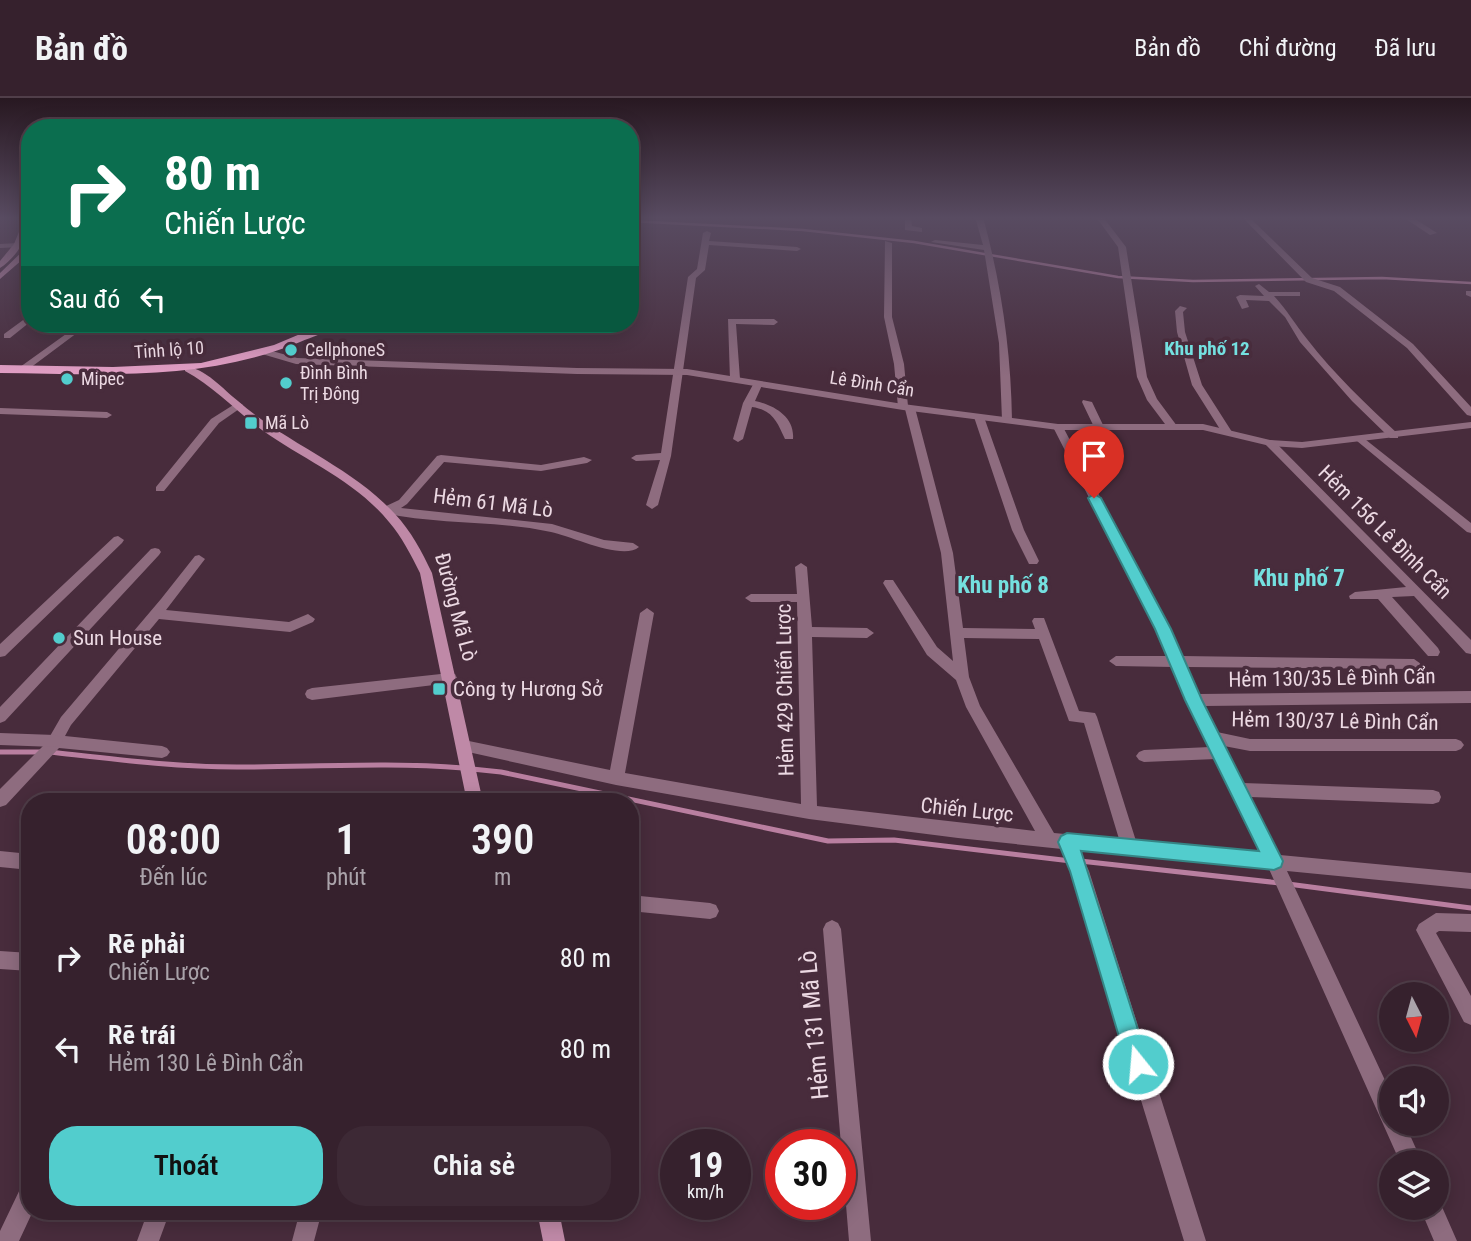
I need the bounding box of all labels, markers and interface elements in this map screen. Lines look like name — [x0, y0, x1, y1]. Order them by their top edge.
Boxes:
text: Bản đồ — [35, 29, 128, 68]
text: Bản đồ — [1134, 34, 1201, 62]
text: Chỉ đường — [1239, 34, 1337, 62]
text: Đã lưu — [1375, 34, 1436, 62]
text: 80 m — [164, 145, 261, 202]
icon: right — [49, 147, 140, 238]
text: Chiến Lược — [164, 204, 306, 242]
icon: left — [134, 280, 172, 318]
text: Sau đó — [49, 284, 120, 314]
street label: Tỉnh lộ 10 — [133, 337, 205, 362]
district label: Khu phố 12 — [1164, 337, 1250, 360]
place label: CellphoneS — [305, 339, 385, 360]
marker: CellphoneS — [283, 342, 299, 358]
place label: Đình Bình Trị Đông — [300, 362, 368, 404]
street label: Lê Đình Cẩn — [828, 366, 916, 401]
place label: Mipec — [81, 368, 124, 389]
marker: Mipec — [59, 371, 75, 387]
marker: Đình Bình Trị Đông — [278, 375, 294, 391]
place label: Mã Lò — [265, 412, 309, 433]
marker: Mã Lò — [243, 415, 259, 431]
pin — [1064, 426, 1124, 498]
icon: arrive — [1075, 437, 1113, 475]
street label: Hẻm 156 Lê Đình Cẩn — [1313, 460, 1457, 604]
street label: Hẻm 61 Mã Lò — [432, 484, 554, 522]
street label: Đường Mã Lò — [430, 550, 482, 664]
district label: Khu phố 7 — [1253, 565, 1345, 592]
district label: Khu phố 8 — [957, 572, 1049, 599]
street label: Hẻm 429 Chiến Lược — [771, 604, 799, 776]
place label: Sun House — [73, 626, 162, 650]
marker: Sun House — [51, 630, 67, 646]
street label: Hẻm 130/35 Lê Đình Cẩn — [1228, 664, 1436, 692]
place label: Công ty Hương Sở — [453, 677, 603, 701]
marker: Công ty Hương Sở — [431, 681, 447, 697]
street label: Hẻm 130/37 Lê Đình Cẩn — [1231, 707, 1439, 735]
street label: Chiến Lược — [919, 793, 1015, 827]
text: 08:00 — [126, 815, 221, 864]
text: 1 — [336, 815, 357, 864]
text: 390 — [471, 815, 534, 864]
text: Đến lúc — [140, 864, 207, 891]
text: phút — [326, 864, 366, 891]
text: m — [494, 864, 511, 891]
text: Rẽ phải — [108, 929, 185, 959]
icon: right — [49, 939, 87, 977]
text: 80 m — [560, 943, 611, 973]
street label: Hẻm 131 Mã Lò — [794, 949, 834, 1101]
text: Chiến Lược — [108, 959, 210, 986]
north arrow — [1379, 982, 1449, 1052]
map controls — [1379, 982, 1449, 1220]
text: Rẽ trái — [108, 1020, 176, 1050]
position arrow — [1101, 1027, 1175, 1101]
icon: left — [49, 1030, 87, 1068]
text: 80 m — [560, 1034, 611, 1064]
text: Hẻm 130 Lê Đình Cẩn — [108, 1050, 304, 1077]
button: sound — [1379, 1066, 1449, 1136]
button: Thoát — [49, 1126, 323, 1206]
button: Chia sẻ — [337, 1126, 611, 1206]
speed limit sign: 30 — [765, 1129, 856, 1220]
text: 19 — [688, 1145, 723, 1186]
button: layers — [1379, 1150, 1449, 1220]
text: km/h — [687, 1181, 724, 1202]

